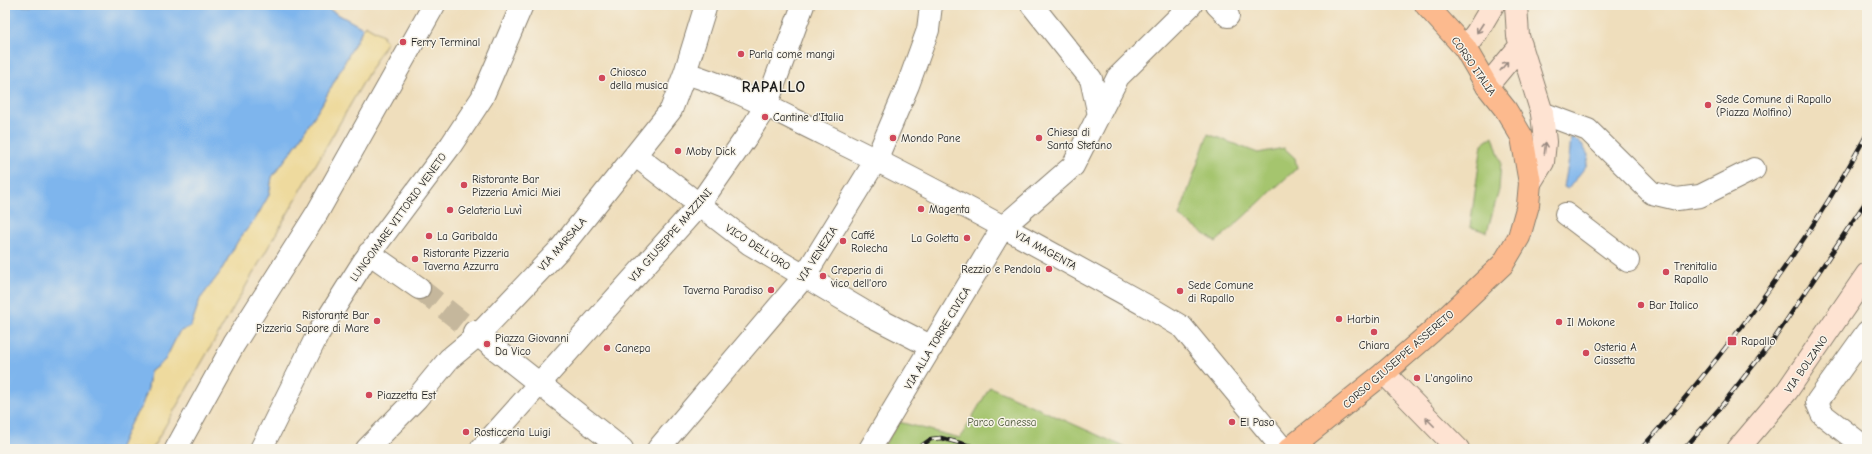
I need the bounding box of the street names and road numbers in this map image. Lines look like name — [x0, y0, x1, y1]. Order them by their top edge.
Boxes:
street label: CORSO ITALIA — [1449, 34, 1499, 99]
street label: LUNGOMARE VITTORIO VENETO — [347, 151, 449, 284]
street label: VIA GIUSEPPE MAZZINI — [626, 186, 715, 285]
street label: VIA MARSALA — [536, 214, 590, 274]
street label: VICO DELL'ORO — [723, 222, 793, 273]
street label: VIA VENEZIA — [795, 223, 841, 285]
street label: VIA MAGENTA — [1013, 228, 1080, 273]
street label: VIA ALLA TORRE CIVICA — [902, 284, 974, 392]
street label: CORSO GIUSEPPE ASSERETO — [1340, 308, 1457, 411]
street label: VIA BOLZANO — [1782, 333, 1831, 395]

